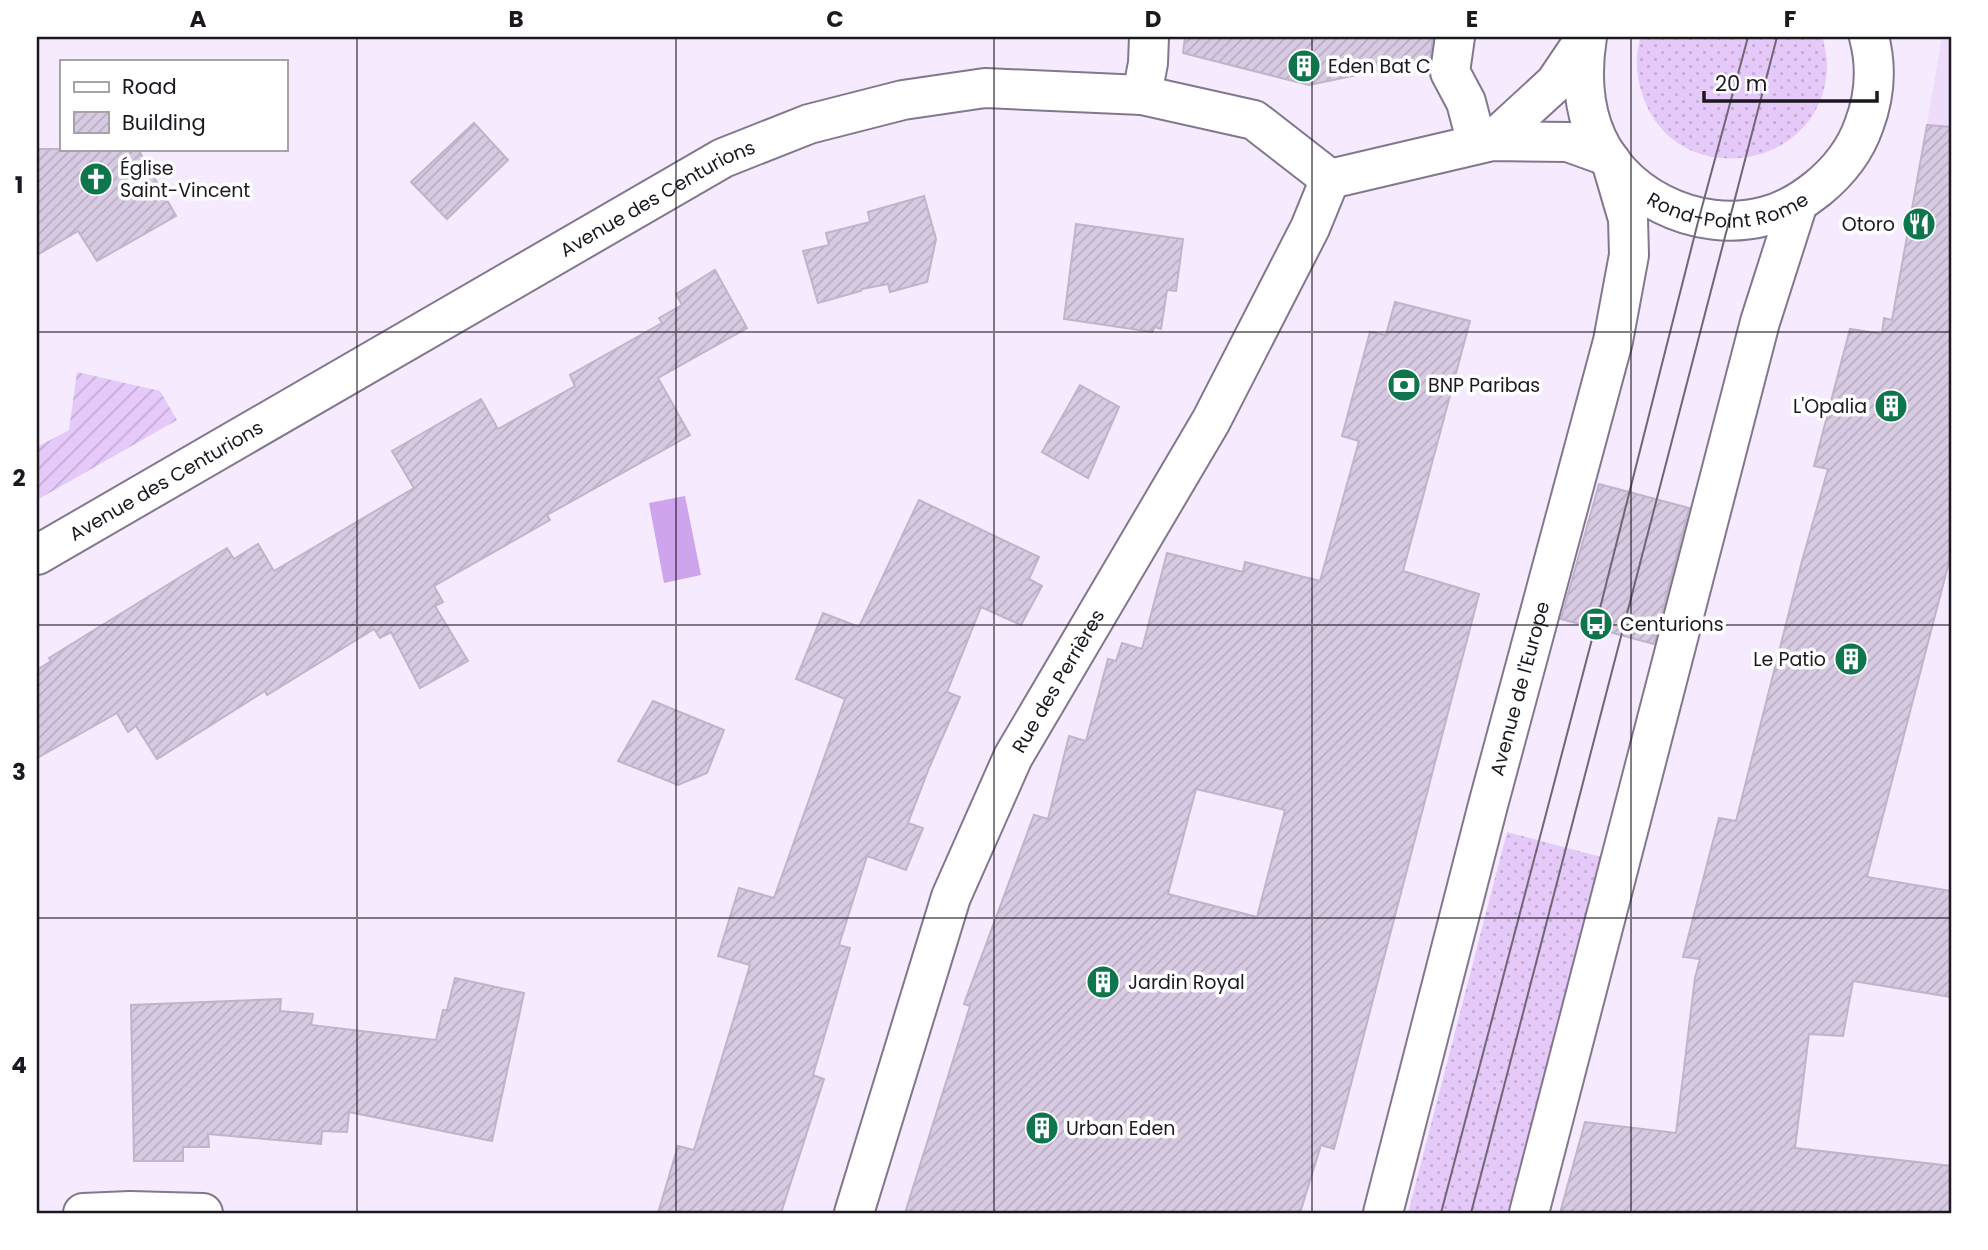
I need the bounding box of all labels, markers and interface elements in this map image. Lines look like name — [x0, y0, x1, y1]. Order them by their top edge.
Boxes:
text: A — [190, 3, 207, 35]
text: B — [508, 3, 524, 35]
text: C — [826, 3, 844, 35]
text: D — [1145, 3, 1161, 35]
text: E — [1466, 3, 1478, 35]
text: F — [1784, 3, 1796, 35]
building icon: Eden Bat C — [1285, 47, 1323, 85]
place label: Eden Bat C — [1328, 53, 1431, 80]
legend — [60, 60, 287, 150]
scale bar — [1704, 60, 1878, 104]
text: 20 m — [1715, 69, 1768, 98]
text: Road — [122, 72, 177, 101]
text: Building — [122, 108, 206, 137]
street label: Avenue des Centurions — [555, 134, 759, 264]
place label: Église Saint-Vincent — [120, 155, 250, 204]
church icon: Église Saint-Vincent — [77, 160, 115, 198]
text: 1 — [15, 169, 23, 201]
street label: Rond-Point Rome — [1645, 180, 1811, 202]
text: Rond-Point Rome — [1642, 186, 1814, 235]
restaurant icon: Otoro — [1900, 205, 1938, 243]
place label: Otoro — [1842, 211, 1895, 238]
bank icon: BNP Paribas — [1385, 366, 1423, 404]
place label: BNP Paribas — [1428, 372, 1540, 399]
building icon: L'Opalia — [1872, 387, 1910, 425]
place label: L'Opalia — [1793, 393, 1867, 420]
street label: Avenue des Centurions — [64, 414, 268, 548]
text: 2 — [12, 462, 26, 494]
street label: Avenue de l'Europe — [1483, 598, 1556, 779]
street label: Rue des Perrières — [1005, 604, 1111, 758]
bus stop icon: Centurions — [1577, 605, 1615, 643]
place label: Centurions — [1620, 611, 1724, 638]
building icon: Le Patio — [1832, 640, 1870, 678]
place label: Le Patio — [1753, 646, 1826, 673]
text: 3 — [12, 756, 26, 788]
building icon: Jardin Royal — [1084, 963, 1122, 1001]
place label: Jardin Royal — [1128, 969, 1245, 996]
text: 4 — [11, 1049, 27, 1081]
building icon: Urban Eden — [1023, 1109, 1061, 1147]
place label: Urban Eden — [1066, 1115, 1175, 1142]

